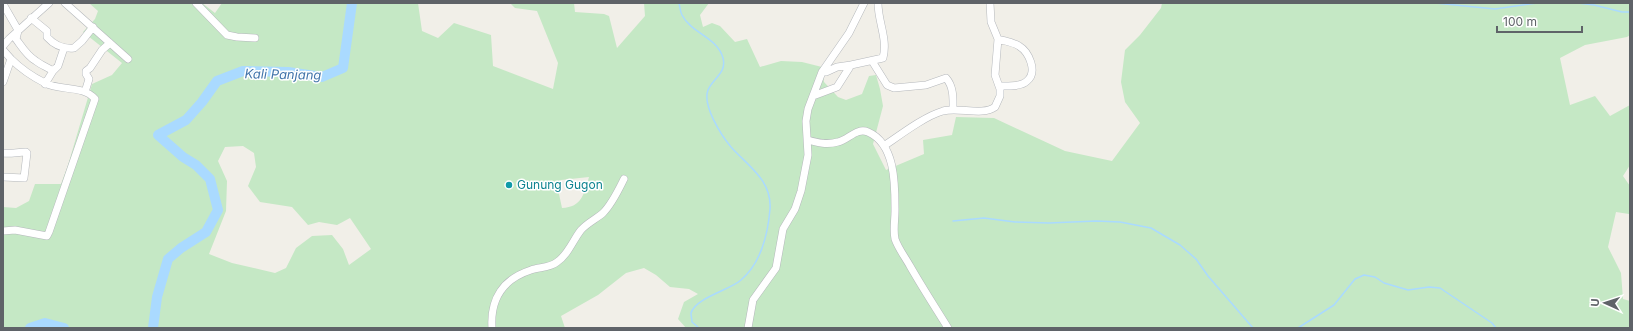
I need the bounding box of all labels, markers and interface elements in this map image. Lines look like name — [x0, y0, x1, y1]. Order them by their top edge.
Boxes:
scale bar — [1497, 8, 1582, 34]
text: 100 m — [1503, 14, 1537, 29]
water label: Kali Panjang — [244, 65, 322, 83]
place label: Gunung Gugon — [517, 177, 603, 192]
marker: Gunung Gugon — [504, 180, 514, 190]
north arrow — [1585, 283, 1625, 323]
text: U — [1588, 298, 1602, 307]

